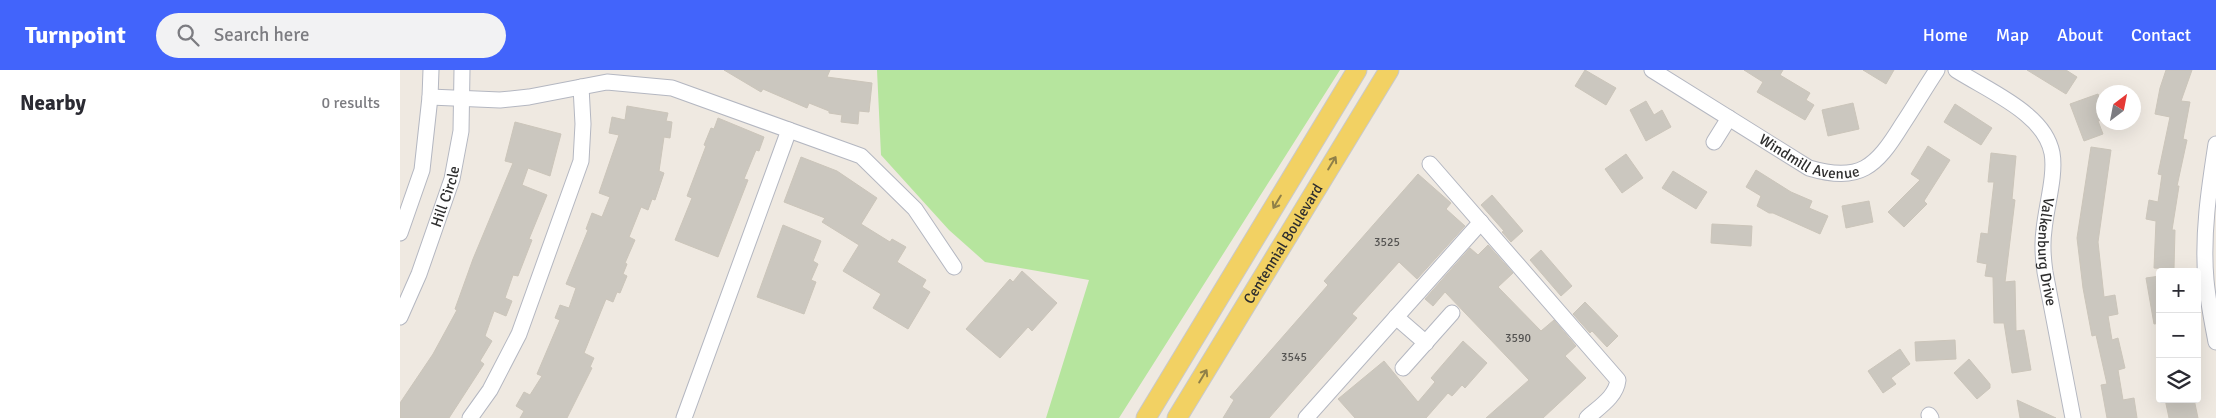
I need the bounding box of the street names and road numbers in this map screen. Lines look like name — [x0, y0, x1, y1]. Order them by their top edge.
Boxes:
street label: Windmill Avenue — [1756, 130, 1862, 183]
street label: Hill Circle — [427, 164, 463, 229]
street label: Centennial Boulevard — [1240, 180, 1327, 307]
street label: Valkenburg Drive — [2034, 196, 2060, 307]

